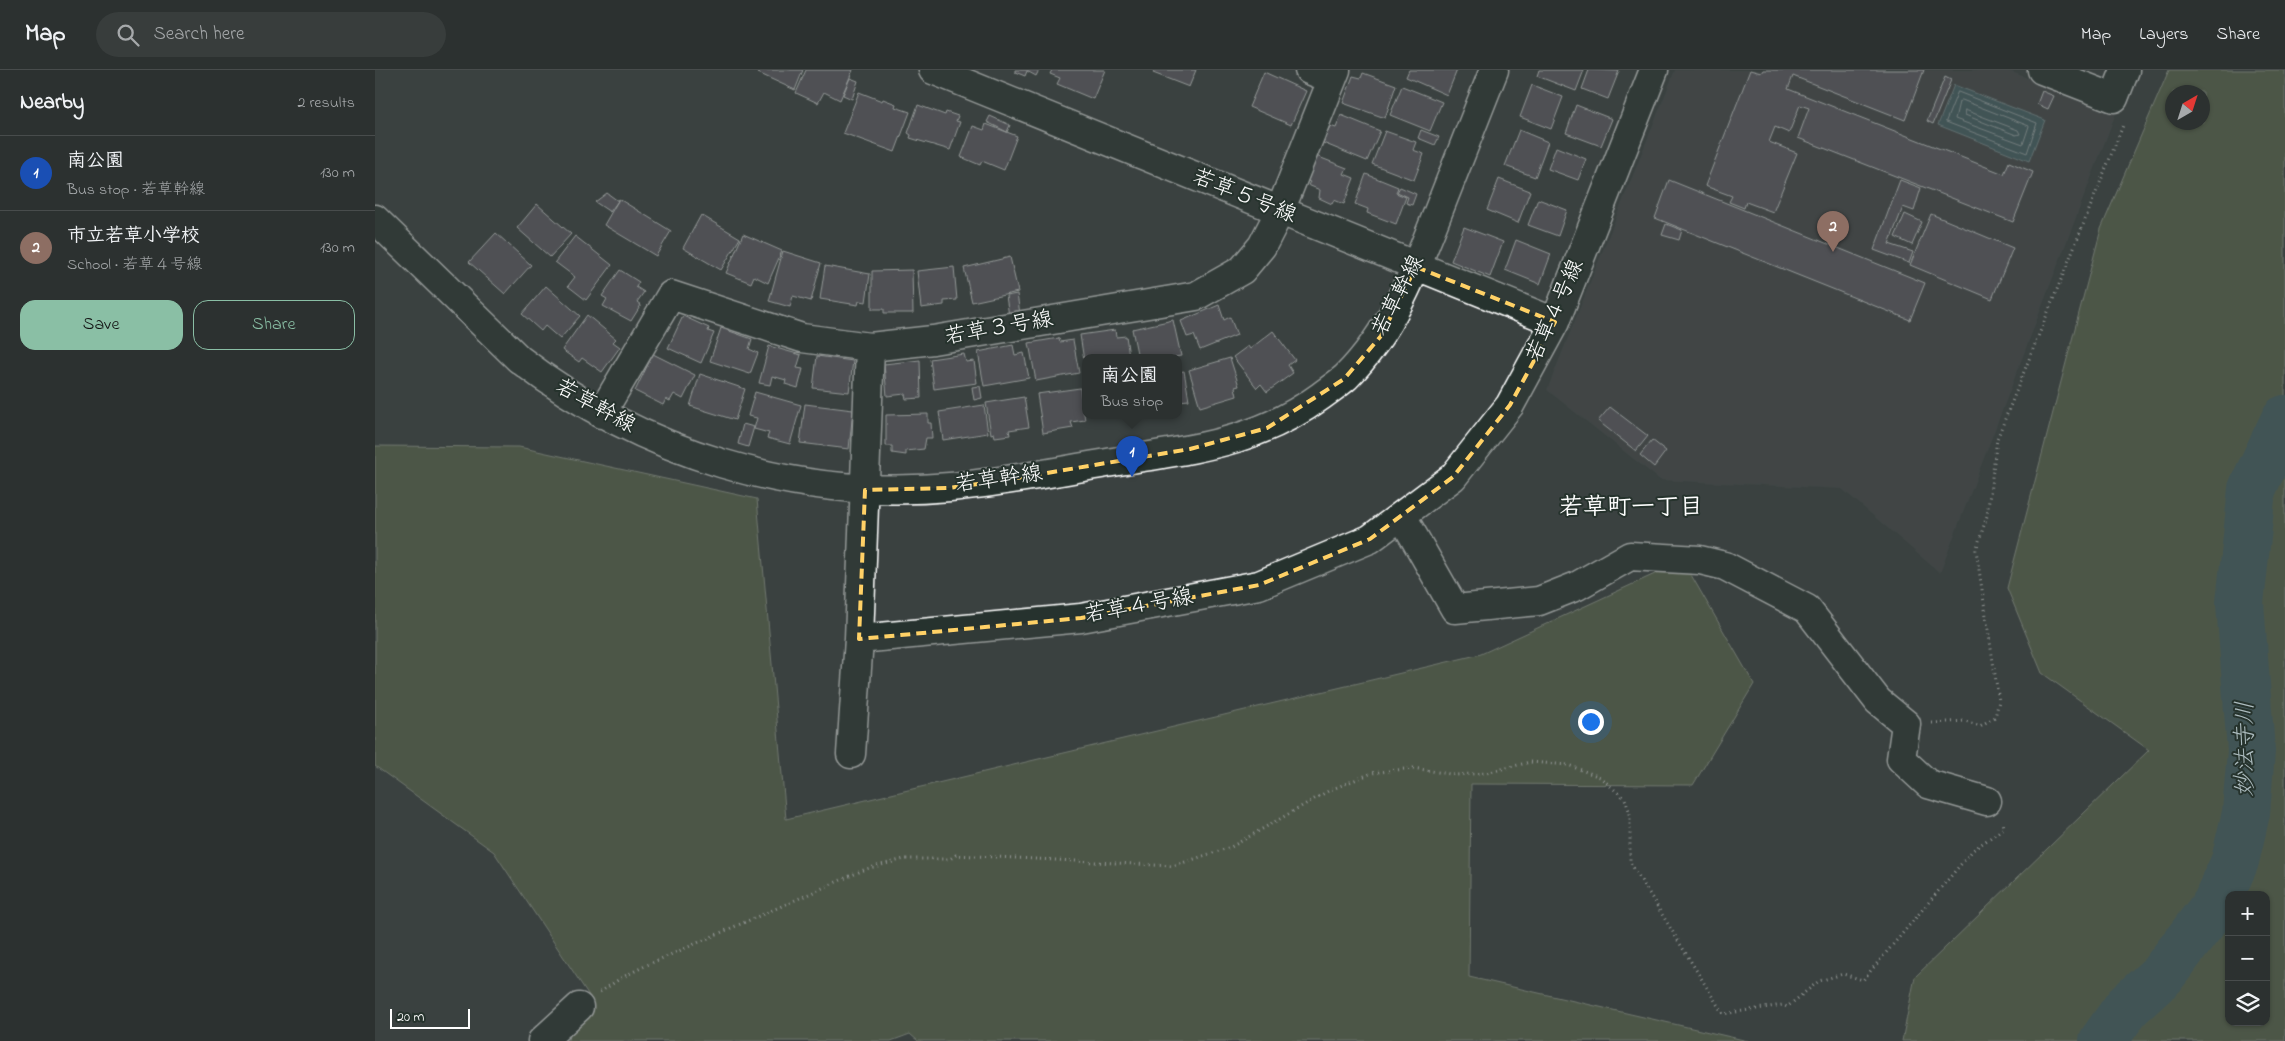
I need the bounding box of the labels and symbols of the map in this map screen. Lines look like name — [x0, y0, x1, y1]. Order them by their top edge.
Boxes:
north arrow — [2165, 85, 2210, 130]
street label: 若草５号線 — [1187, 162, 1301, 232]
pin: 2 — [1817, 211, 1849, 252]
street label: 若草幹線 — [1365, 250, 1433, 342]
street label: 若草４号線 — [1519, 254, 1593, 368]
street label: 若草３号線 — [942, 304, 1056, 354]
street label: 若草幹線 — [549, 372, 641, 442]
pin: 1 — [1116, 436, 1148, 477]
street label: 若草幹線 — [953, 458, 1045, 502]
district label: 若草町一丁目 — [1559, 491, 1703, 526]
street label: 若草４号線 — [1082, 582, 1196, 632]
water label: 妙法寺川 — [2229, 701, 2264, 797]
your location — [1578, 709, 1604, 735]
scale bar — [390, 1006, 470, 1029]

